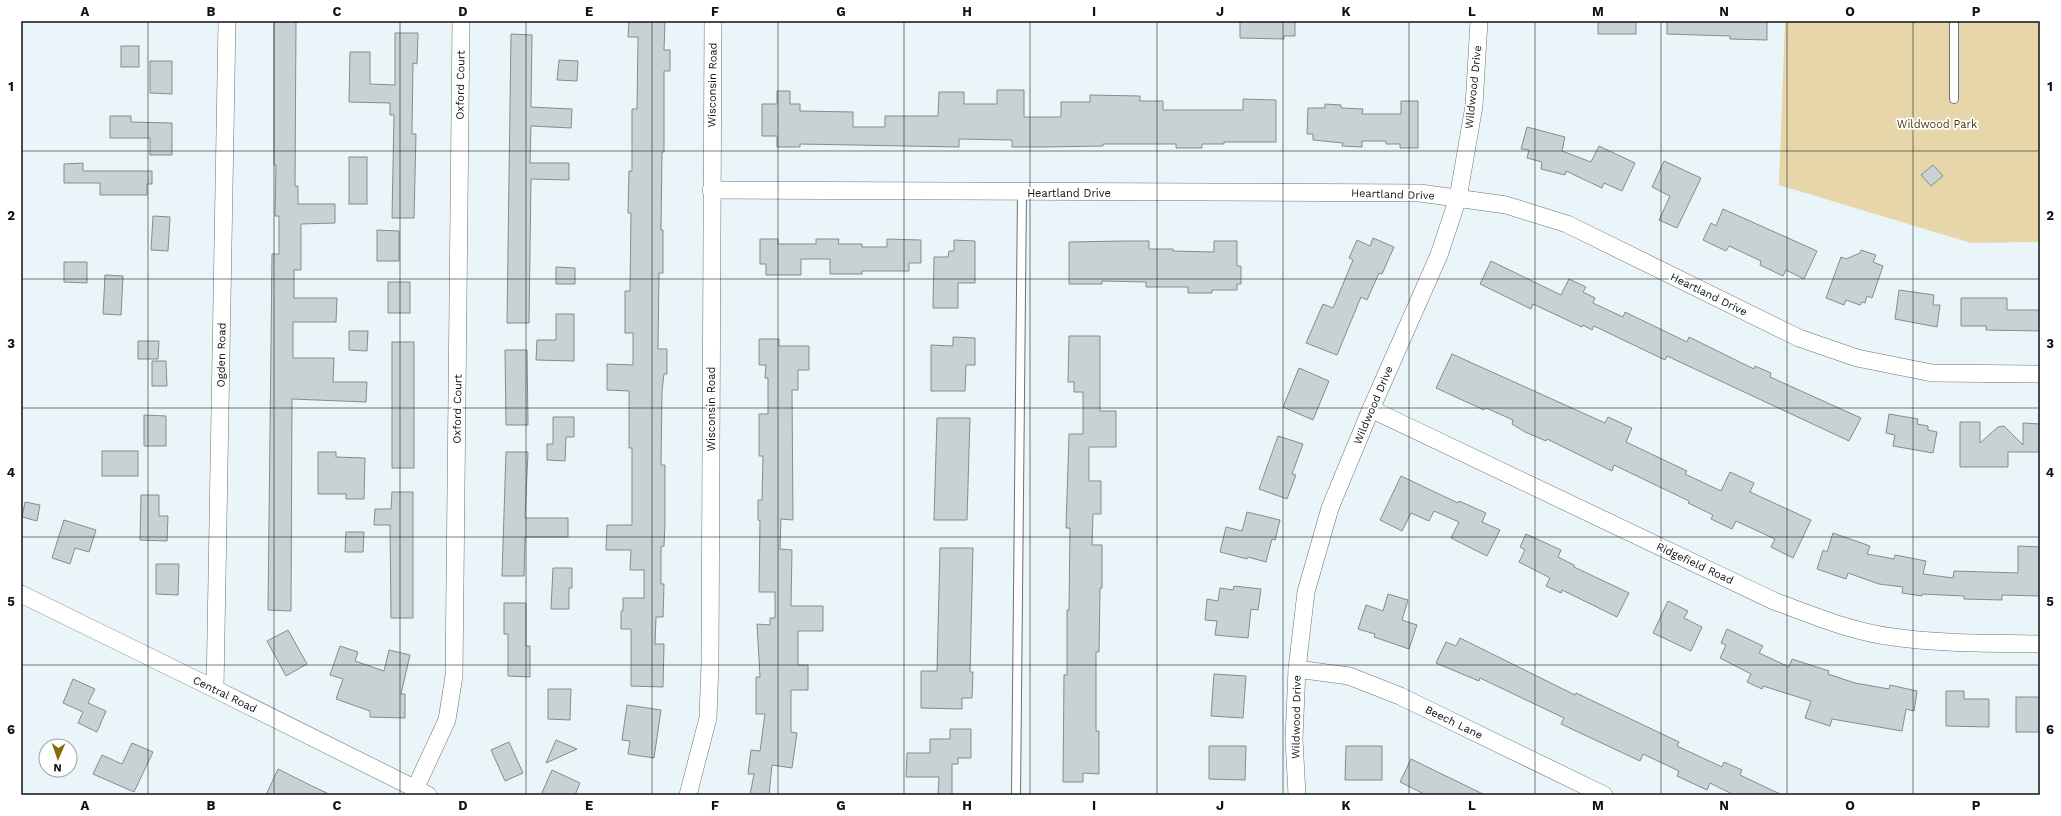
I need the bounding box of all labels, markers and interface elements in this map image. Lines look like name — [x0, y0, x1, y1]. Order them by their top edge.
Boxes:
text: A — [81, 4, 90, 19]
text: B — [207, 4, 216, 19]
text: C — [333, 4, 342, 19]
text: D — [458, 4, 468, 19]
text: E — [585, 4, 593, 19]
text: F — [711, 4, 719, 19]
text: G — [836, 4, 846, 19]
text: H — [962, 4, 972, 19]
text: I — [1092, 4, 1096, 19]
text: J — [1216, 4, 1224, 19]
text: K — [1341, 4, 1351, 19]
text: L — [1468, 4, 1476, 19]
text: M — [1592, 4, 1604, 19]
text: N — [1719, 4, 1729, 19]
text: O — [1845, 4, 1855, 19]
text: P — [1972, 4, 1981, 19]
street label: Wisconsin Road — [705, 42, 720, 128]
street label: Wildwood Drive — [1463, 45, 1484, 129]
street label: Oxford Court — [453, 50, 468, 120]
text: 1 — [8, 79, 14, 94]
text: 1 — [2047, 79, 2053, 94]
park label: Wildwood Park — [1897, 118, 1977, 131]
street label: Heartland Drive — [1027, 187, 1111, 200]
street label: Heartland Drive — [1351, 187, 1435, 202]
text: 2 — [7, 208, 15, 223]
text: 2 — [2046, 208, 2054, 223]
street label: Heartland Drive — [1668, 270, 1749, 319]
street label: Ogden Road — [214, 323, 229, 387]
text: 3 — [7, 336, 15, 351]
text: 3 — [2046, 336, 2054, 351]
street label: Wildwood Drive — [1351, 364, 1396, 446]
street label: Wisconsin Road — [705, 367, 718, 452]
street label: Oxford Court — [450, 374, 465, 444]
text: 4 — [7, 465, 16, 480]
text: 4 — [2046, 465, 2055, 480]
street label: Ridgefield Road — [1654, 540, 1735, 587]
text: 5 — [7, 594, 15, 609]
text: 5 — [2046, 594, 2054, 609]
street label: Central Road — [191, 673, 259, 716]
street label: Wildwood Drive — [1289, 675, 1304, 759]
street label: Beech Lane — [1423, 703, 1485, 742]
text: 6 — [7, 722, 15, 737]
text: 6 — [2046, 722, 2054, 737]
north arrow — [38, 738, 78, 778]
text: N — [53, 761, 62, 774]
text: A — [81, 798, 90, 813]
text: B — [207, 798, 216, 813]
text: C — [333, 798, 342, 813]
text: D — [458, 798, 468, 813]
text: E — [585, 798, 593, 813]
text: F — [711, 798, 719, 813]
text: G — [836, 798, 846, 813]
text: H — [962, 798, 972, 813]
text: I — [1092, 798, 1096, 813]
text: J — [1216, 798, 1224, 813]
text: K — [1341, 798, 1351, 813]
text: L — [1468, 798, 1476, 813]
text: M — [1592, 798, 1604, 813]
text: N — [1719, 798, 1729, 813]
text: O — [1845, 798, 1855, 813]
text: P — [1972, 798, 1981, 813]

